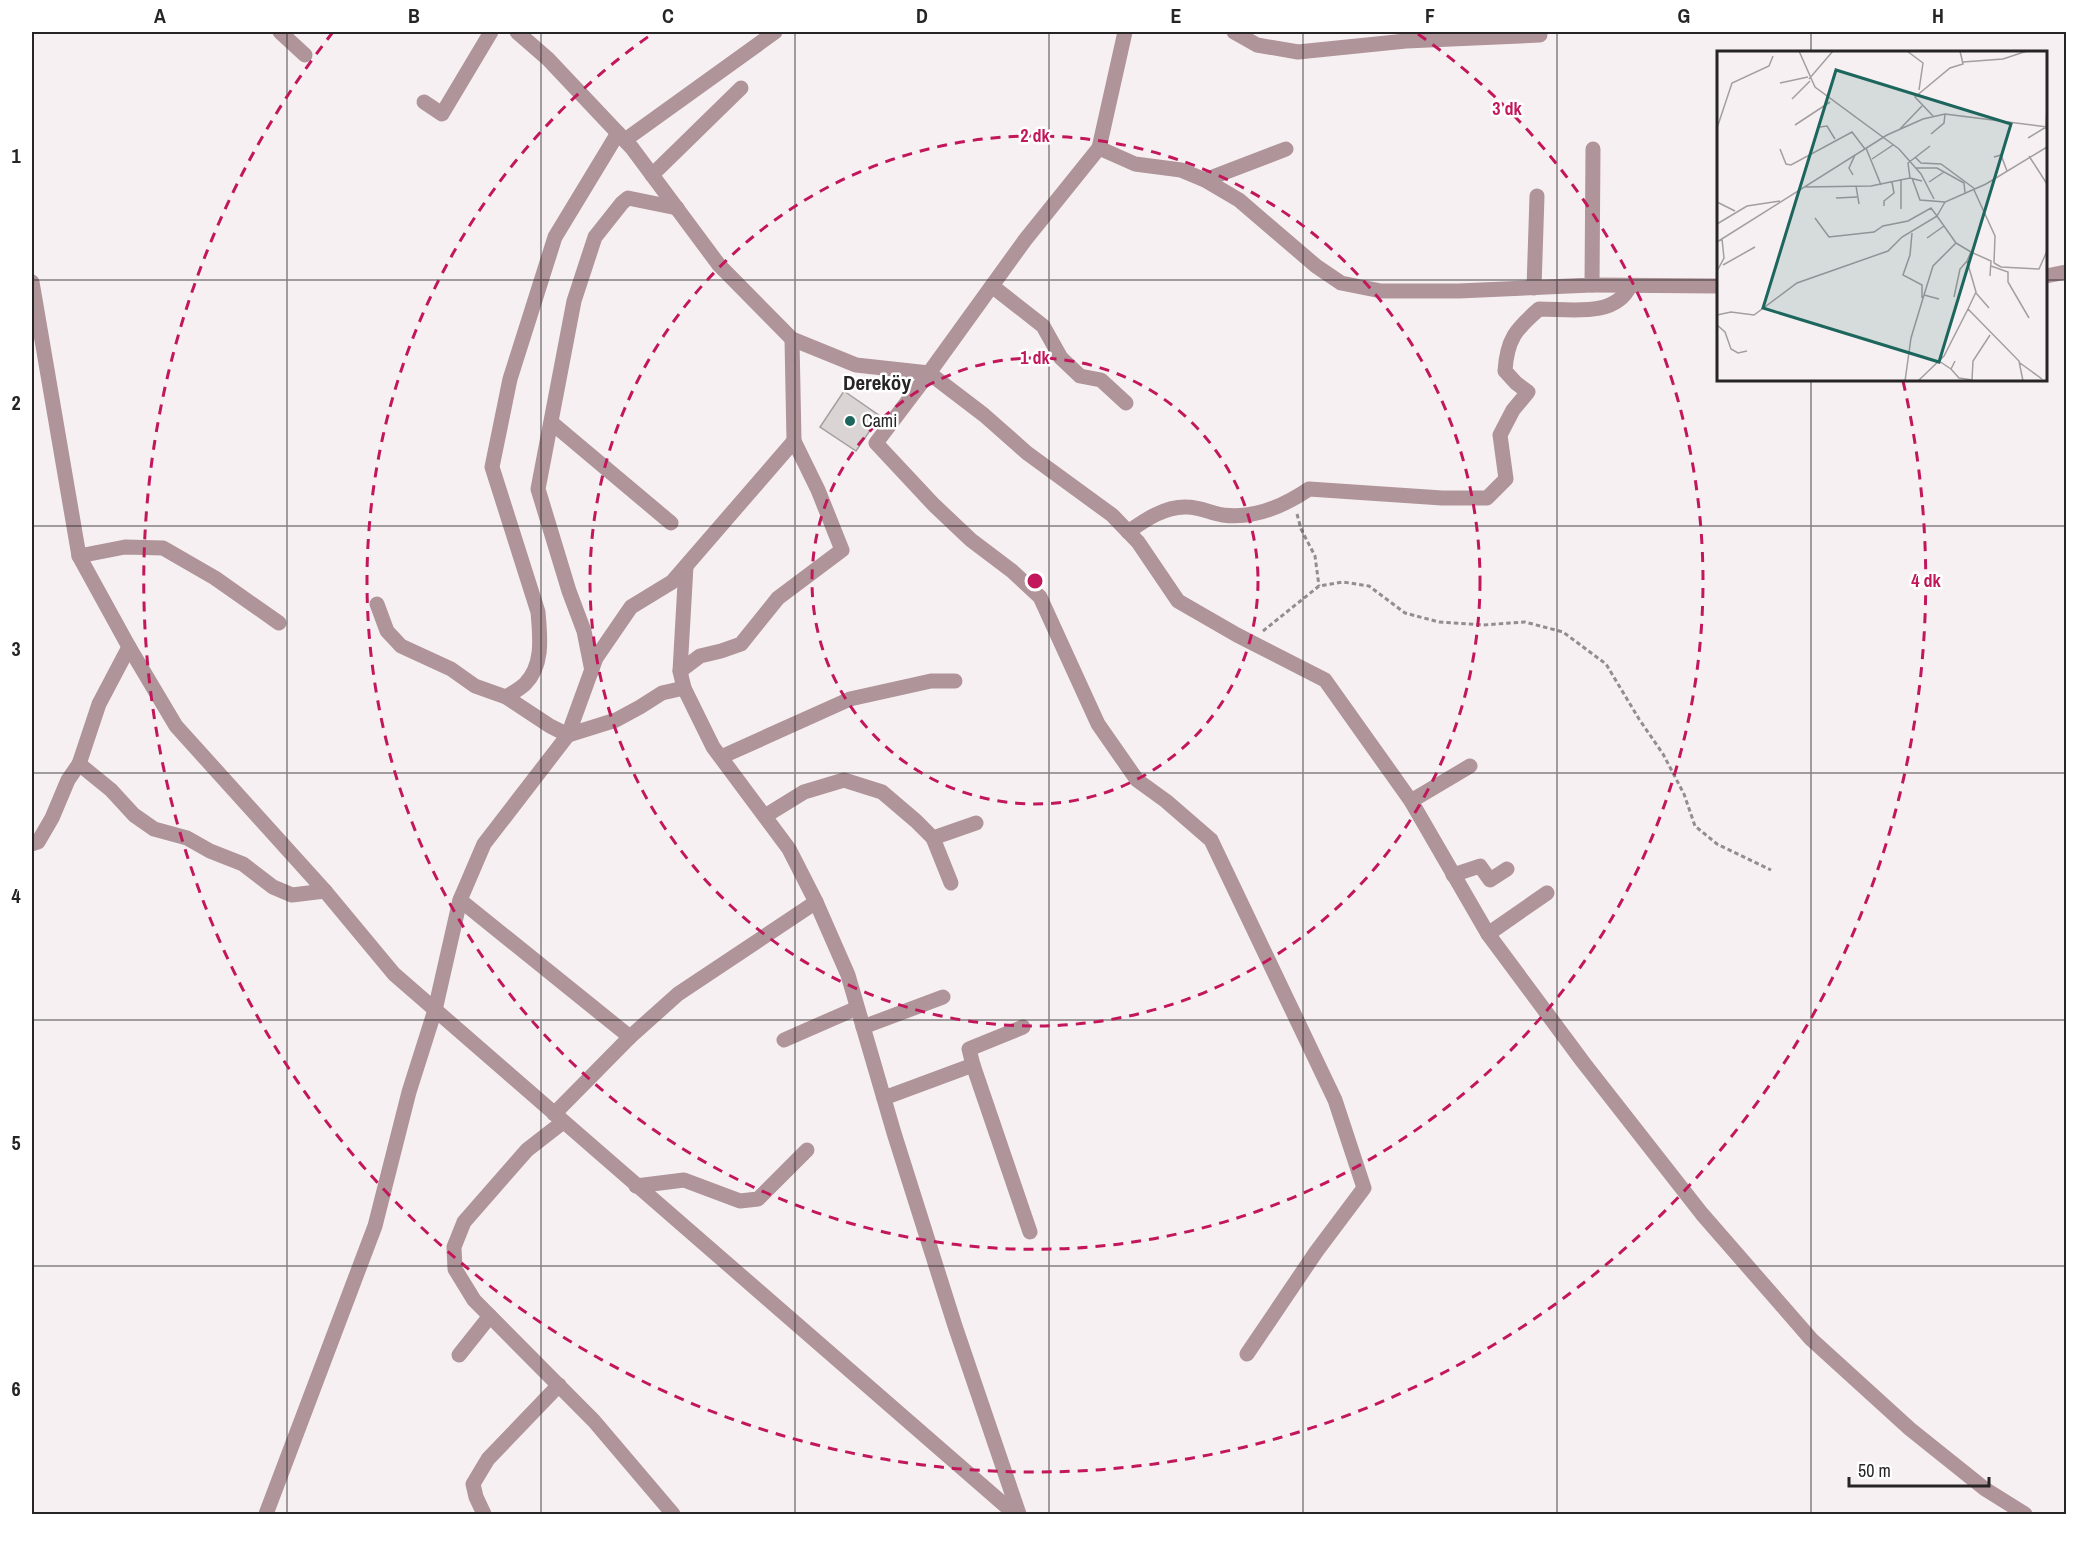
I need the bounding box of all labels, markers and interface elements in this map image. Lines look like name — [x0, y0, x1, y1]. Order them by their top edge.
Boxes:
text: A — [154, 2, 166, 29]
text: B — [408, 2, 420, 29]
text: C — [662, 2, 674, 29]
text: D — [916, 2, 928, 29]
text: E — [1171, 2, 1182, 29]
text: F — [1425, 2, 1435, 29]
text: G — [1678, 2, 1690, 29]
text: H — [1932, 2, 1944, 29]
inset map — [1717, 51, 2047, 381]
text: 3 dk — [1492, 96, 1523, 121]
text: 2 dk — [1020, 123, 1051, 148]
text: 1 — [11, 142, 21, 169]
text: 1 dk — [1020, 345, 1051, 370]
district label: Dereköy — [843, 368, 911, 397]
text: 2 — [11, 389, 21, 416]
place label: Cami — [862, 408, 897, 433]
marker: Cami — [843, 414, 857, 428]
text: 4 dk — [1911, 568, 1942, 593]
centre of rings — [1025, 571, 1045, 591]
text: 3 — [11, 635, 21, 662]
text: 4 — [11, 882, 21, 909]
text: 5 — [11, 1129, 21, 1156]
text: 6 — [11, 1375, 21, 1402]
scale bar — [1849, 1450, 1988, 1488]
text: 50 m — [1858, 1458, 1891, 1483]

